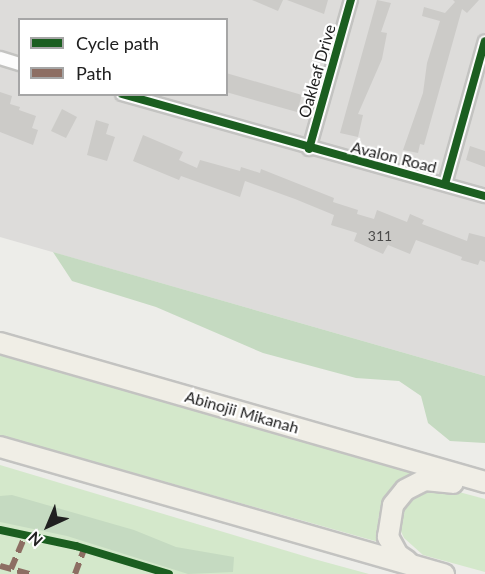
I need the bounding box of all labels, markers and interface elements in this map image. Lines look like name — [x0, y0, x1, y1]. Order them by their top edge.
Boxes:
legend — [18, 18, 228, 96]
street label: Oakleaf Drive — [294, 22, 340, 120]
text: Cycle path — [76, 32, 159, 54]
text: Path — [76, 62, 112, 84]
street label: Avalon Road — [349, 137, 439, 177]
house number: 311 — [368, 228, 392, 244]
street label: Abinojii Mikanah — [183, 387, 301, 437]
north arrow — [18, 496, 78, 556]
text: N — [24, 528, 46, 550]

